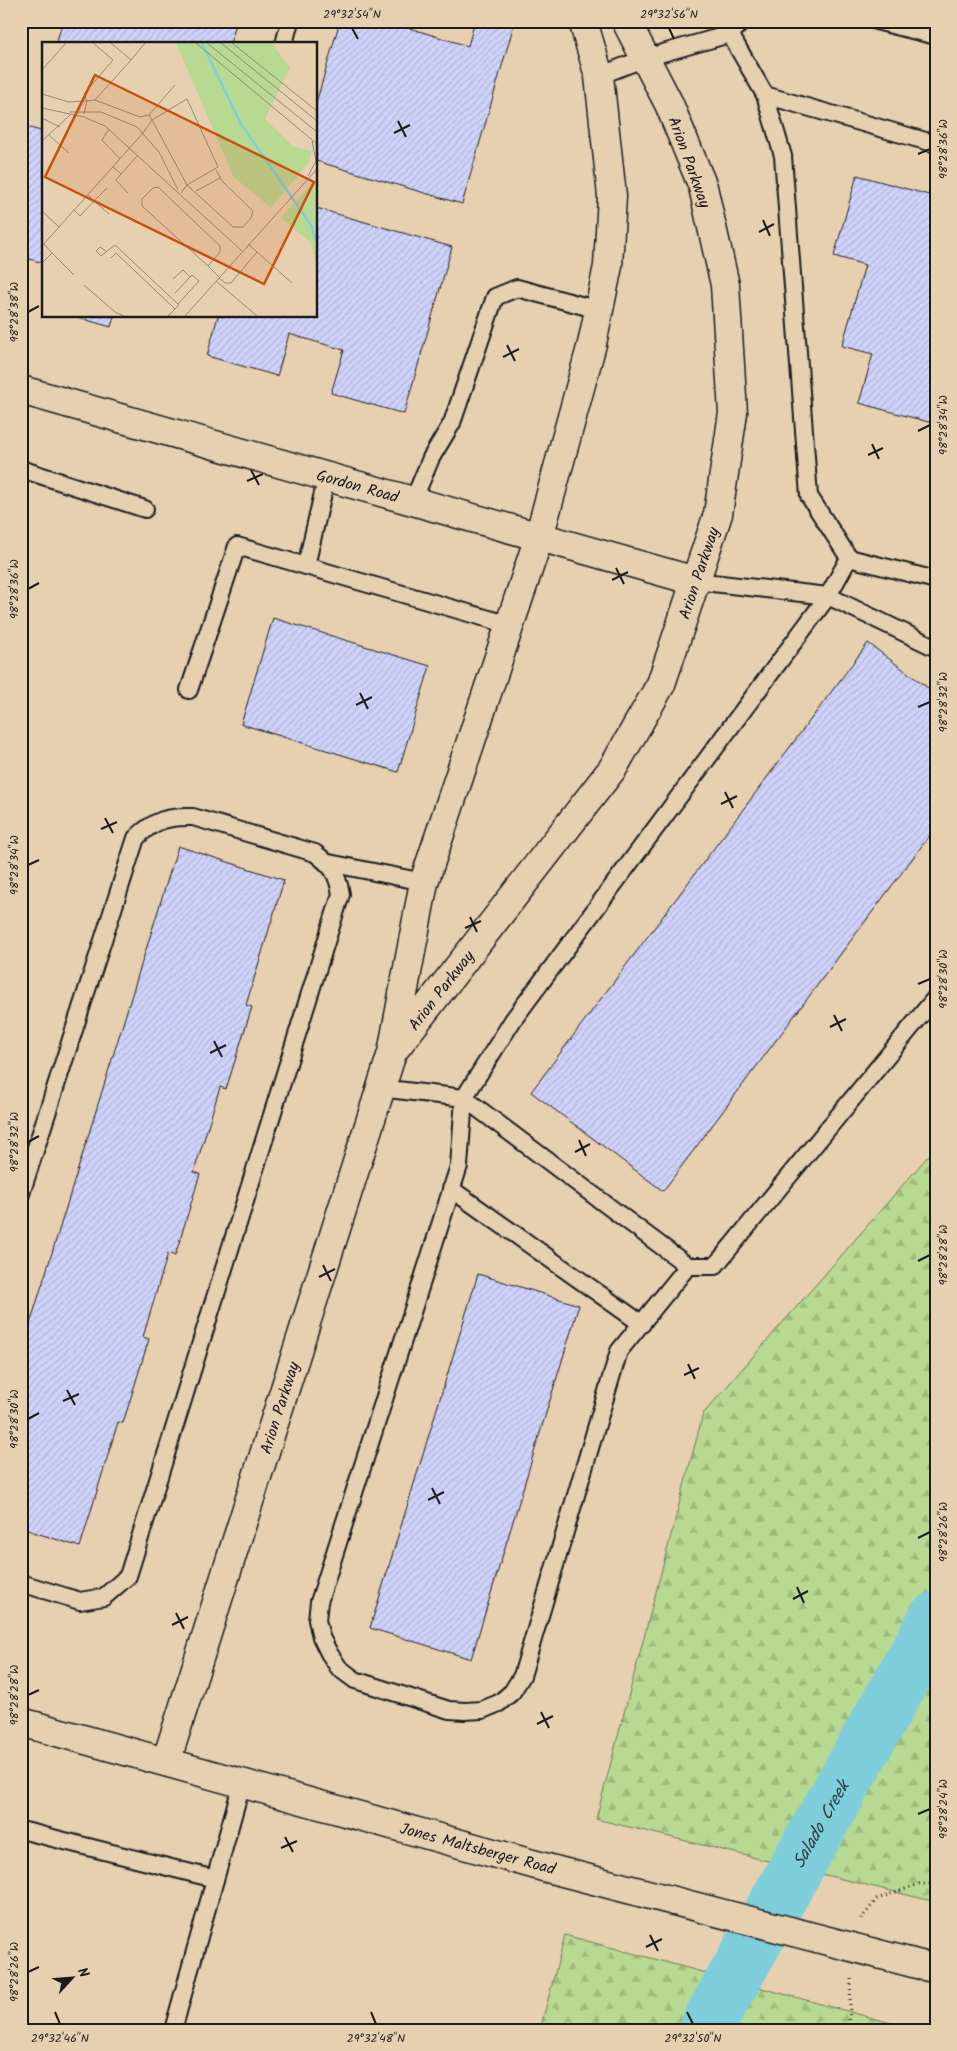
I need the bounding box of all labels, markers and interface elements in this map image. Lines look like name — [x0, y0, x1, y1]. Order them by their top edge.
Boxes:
text: 29°32'54"N — [323, 5, 381, 24]
text: 29°32'56"N — [640, 5, 698, 24]
inset map — [42, 42, 318, 318]
street label: Arion Parkway — [660, 113, 717, 212]
text: 98°28'36"W — [934, 119, 953, 179]
text: 98°28'38"W — [5, 282, 24, 342]
text: 98°28'34"W — [934, 395, 953, 455]
street label: Gordon Road — [313, 463, 402, 511]
street label: Arion Parkway — [673, 523, 727, 623]
text: 98°28'36"W — [5, 559, 24, 619]
text: 98°28'32"W — [934, 672, 953, 732]
text: 98°28'34"W — [5, 835, 24, 895]
street label: Arion Parkway — [403, 945, 481, 1036]
text: 98°28'30"W — [934, 949, 953, 1009]
text: 98°28'32"W — [5, 1112, 24, 1172]
text: 98°28'28"W — [934, 1225, 953, 1285]
street label: Arion Parkway — [254, 1358, 307, 1458]
text: 98°28'30"W — [5, 1389, 24, 1449]
text: 98°28'26"W — [934, 1502, 953, 1562]
text: 98°28'28"W — [5, 1665, 24, 1725]
water label: Salado Creek — [786, 1774, 860, 1874]
text: 98°28'24"W — [934, 1779, 953, 1839]
street label: Jones Maltsberger Road — [397, 1817, 559, 1883]
text: 98°28'26"W — [5, 1942, 24, 2002]
north arrow — [48, 1954, 98, 2004]
text: N — [71, 1964, 95, 1982]
text: 29°32'46"N — [31, 2029, 89, 2048]
text: 29°32'48"N — [347, 2029, 405, 2048]
text: 29°32'50"N — [664, 2029, 722, 2048]

